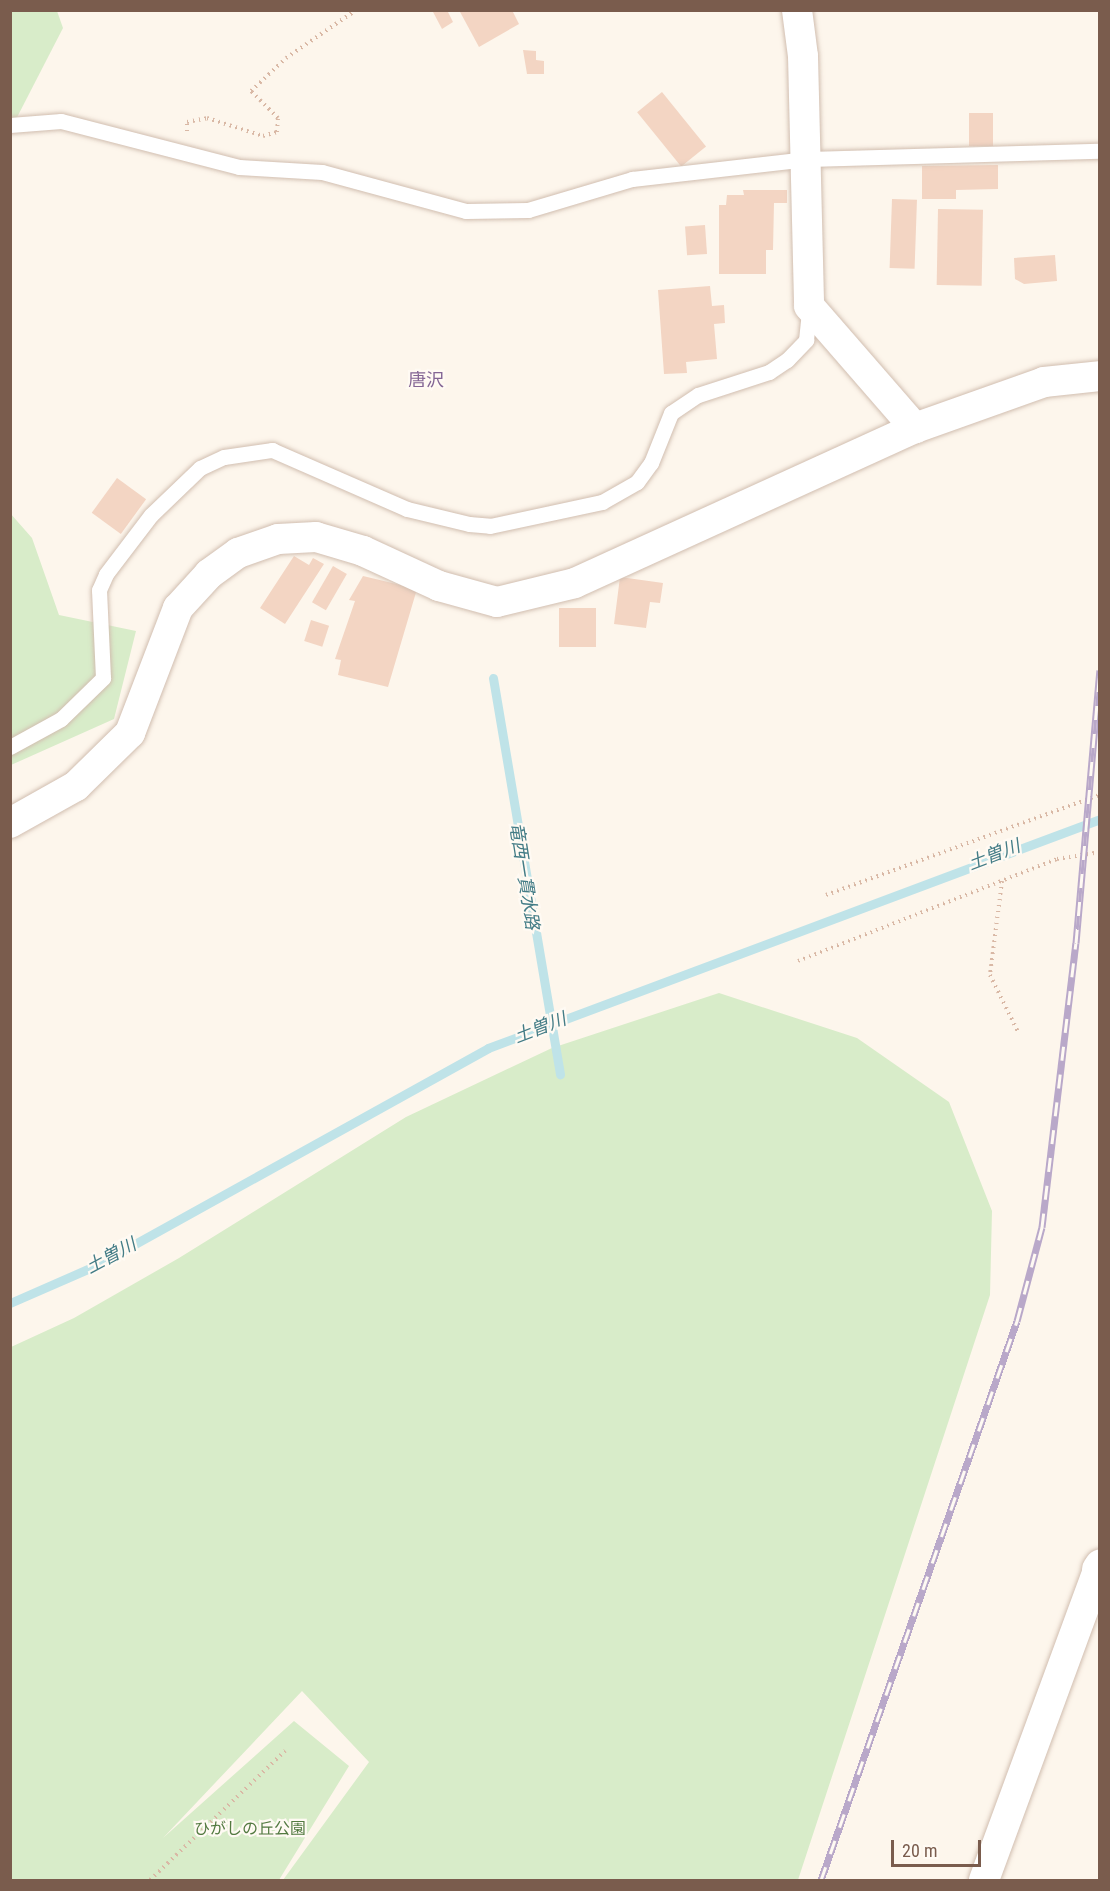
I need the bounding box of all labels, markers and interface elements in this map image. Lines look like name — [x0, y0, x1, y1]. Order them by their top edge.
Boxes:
district label: 唐沢 — [408, 369, 444, 391]
water label: 竜西一貫水路 — [505, 821, 543, 931]
water label: 土曽川 — [965, 835, 1023, 875]
water label: 土曽川 — [511, 1008, 569, 1048]
water label: 土曽川 — [82, 1234, 140, 1278]
park label: ひがしの丘公園 — [194, 1819, 306, 1839]
scale bar — [894, 1828, 984, 1866]
text: 20 m — [902, 1840, 937, 1861]

